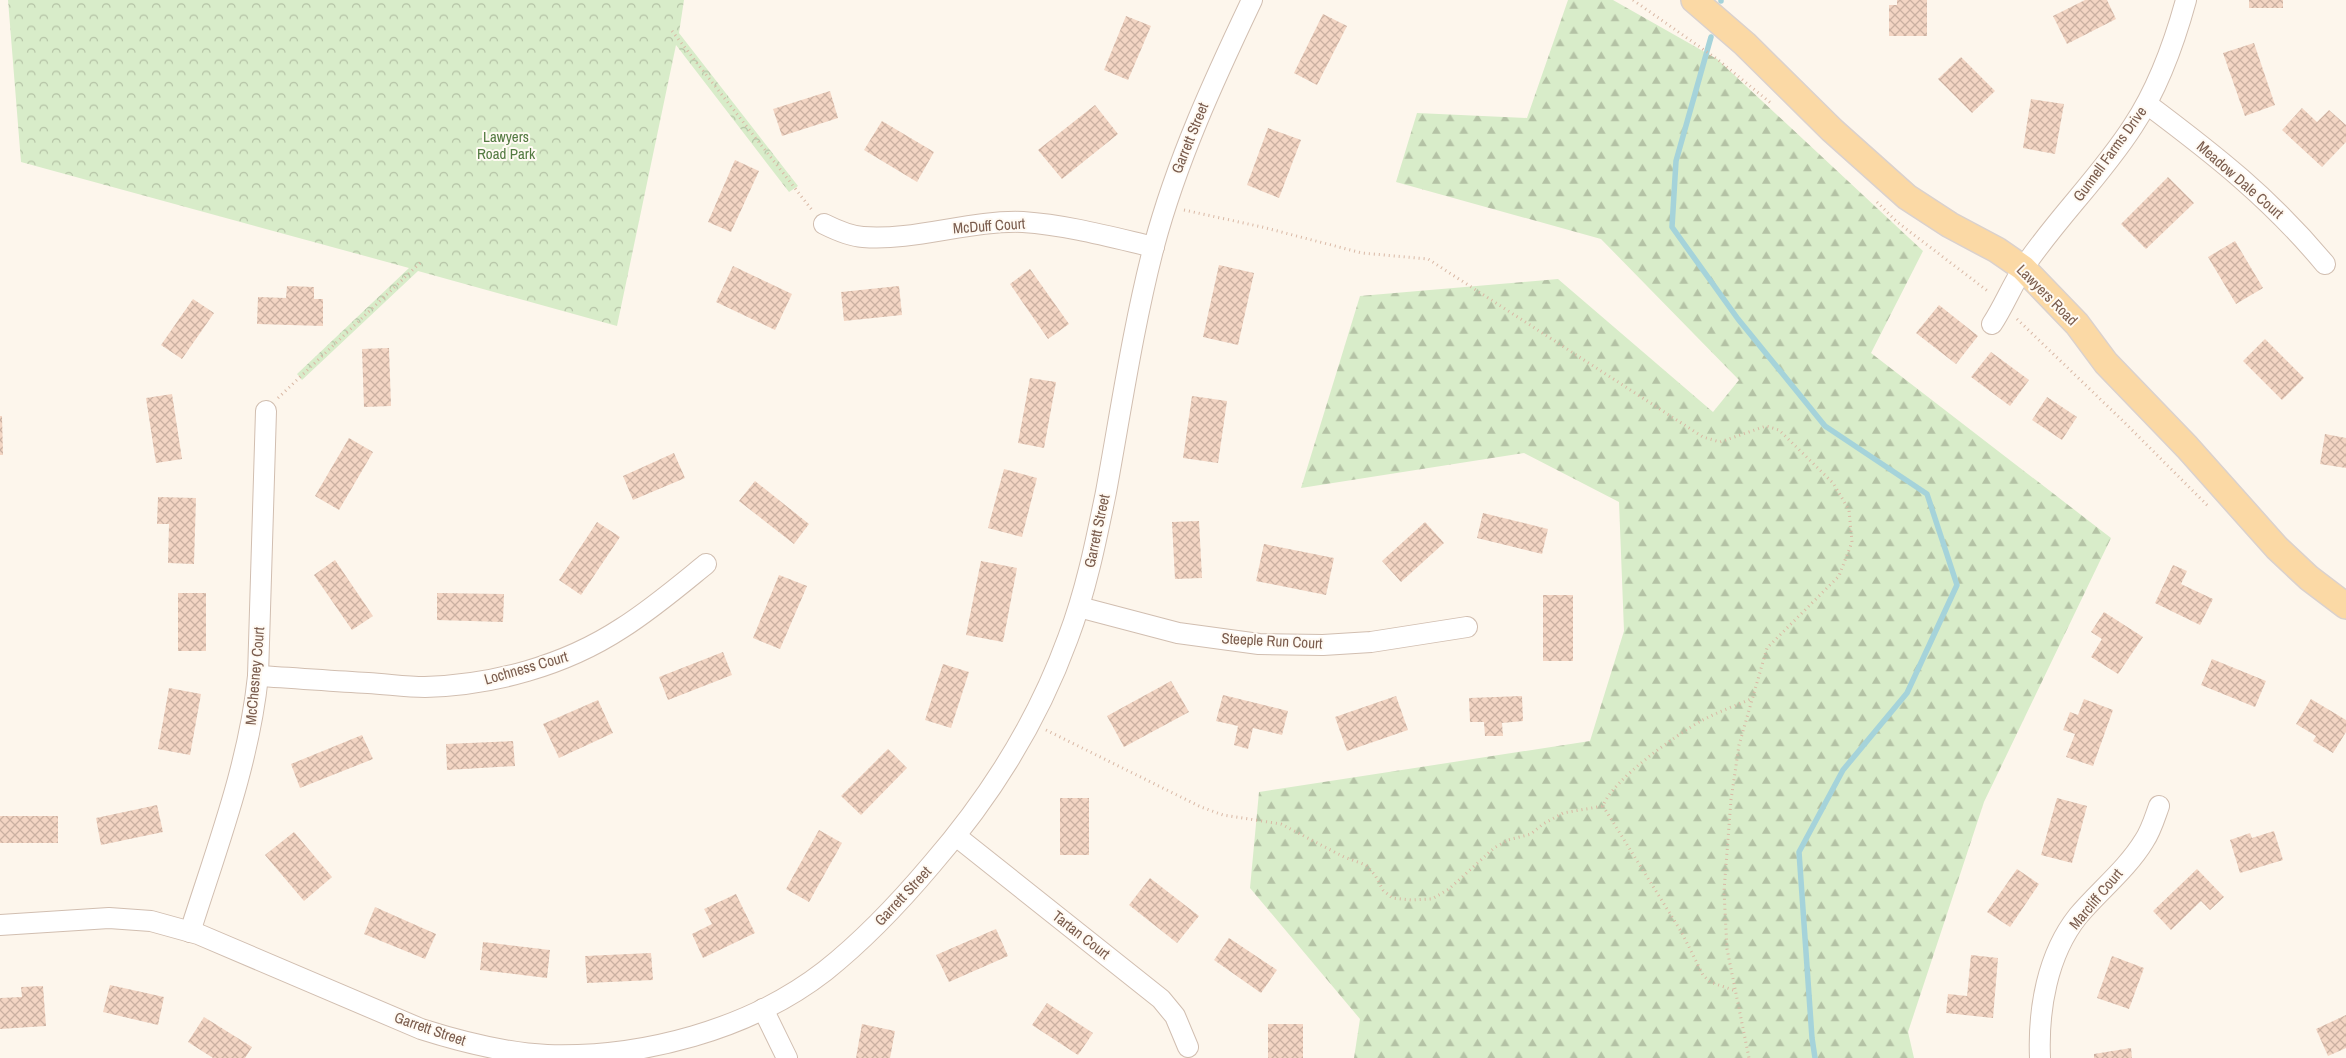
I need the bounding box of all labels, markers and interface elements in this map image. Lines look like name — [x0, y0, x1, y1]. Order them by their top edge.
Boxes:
street label: Garrett Street — [1166, 99, 1213, 176]
street label: Gunnell Farms Drive — [2068, 102, 2151, 206]
park label: Lawyers Road Park — [477, 126, 536, 164]
street label: Meadow Dale Court — [2192, 136, 2289, 224]
street label: McDuff Court — [952, 212, 1026, 238]
street label: Lawyers Road — [2012, 259, 2083, 330]
street label: Garrett Street — [1078, 492, 1115, 570]
street label: McChesney Court — [240, 625, 269, 726]
street label: Steeple Run Court — [1221, 627, 1324, 654]
street label: Lochness Court — [482, 645, 571, 689]
street label: Garrett Street — [870, 861, 936, 930]
street label: Marcliff Court — [2064, 863, 2128, 934]
street label: Tartan Court — [1048, 905, 1115, 964]
street label: Garrett Street — [392, 1006, 469, 1051]

